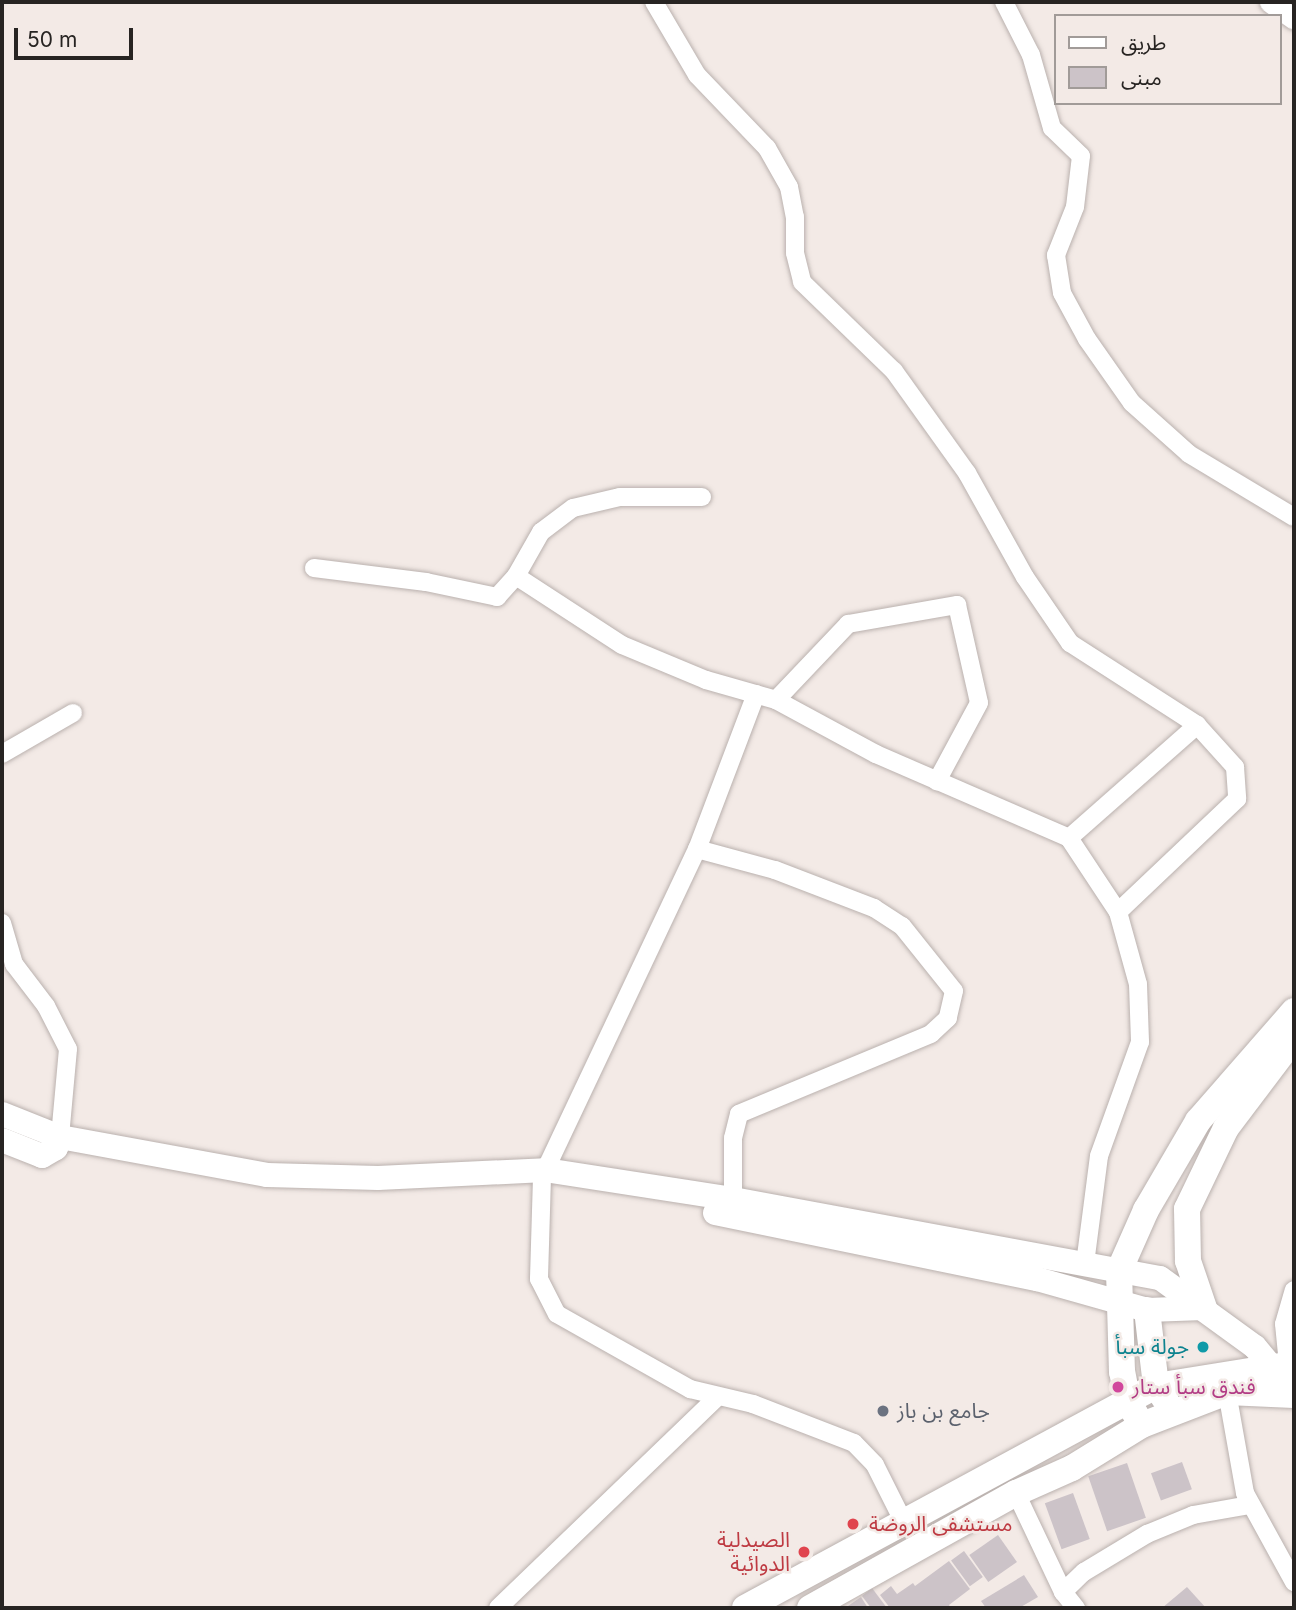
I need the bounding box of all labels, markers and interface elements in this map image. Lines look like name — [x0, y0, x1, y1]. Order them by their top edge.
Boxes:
scale bar — [18, 14, 136, 58]
legend — [1054, 14, 1282, 105]
text: 50 m — [27, 27, 77, 52]
text: طريق — [1121, 30, 1166, 55]
text: مبنى — [1121, 65, 1162, 90]
place label: جولة سبأ — [1115, 1334, 1189, 1360]
marker: جولة سبأ — [1195, 1339, 1211, 1355]
place label: فندق سبأ ستار — [1132, 1374, 1256, 1400]
marker: فندق سبأ ستار — [1110, 1379, 1126, 1395]
place label: جامع بن باز — [897, 1398, 990, 1424]
marker: جامع بن باز — [875, 1403, 891, 1419]
place label: مستشفى الروضة — [869, 1511, 1013, 1537]
marker: مستشفى الروضة — [843, 1514, 863, 1534]
place label: الصيدلية الدوائية — [717, 1527, 790, 1577]
marker: الصيدلية الدوائية — [796, 1544, 812, 1560]

